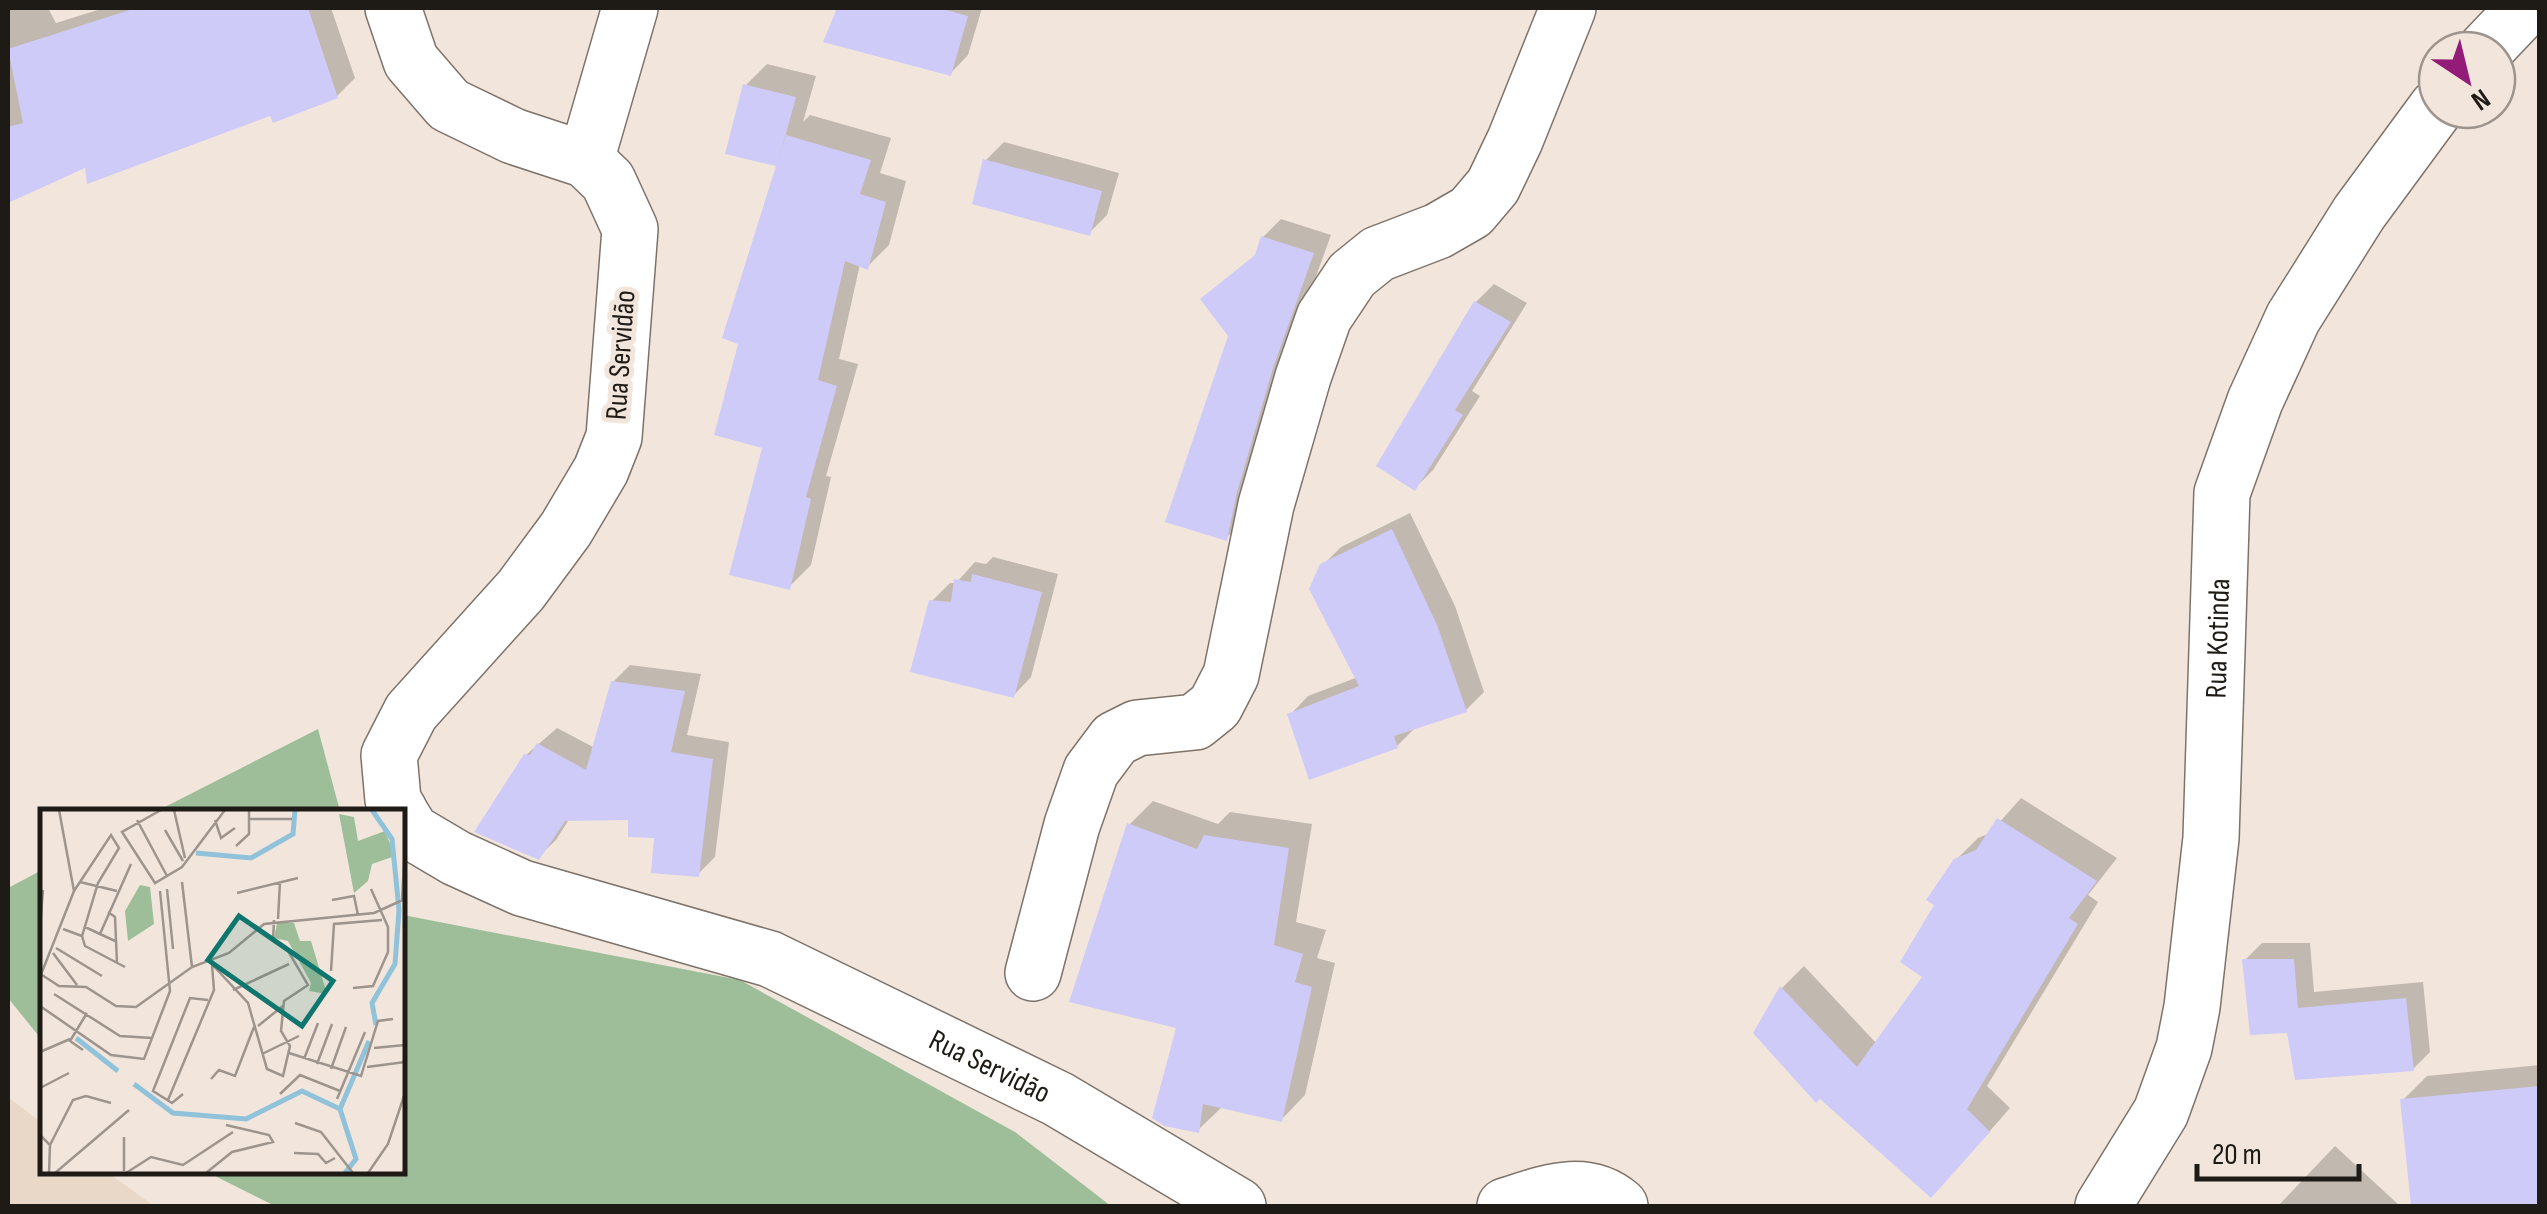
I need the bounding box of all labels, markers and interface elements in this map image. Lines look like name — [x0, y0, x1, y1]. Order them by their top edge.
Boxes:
north arrow — [2417, 30, 2517, 130]
text: N — [2465, 81, 2496, 117]
street label: Rua Servidão — [599, 289, 643, 421]
street label: Rua Kotinda — [2198, 578, 2238, 699]
inset map — [40, 809, 405, 1174]
street label: Rua Servidão — [923, 1022, 1056, 1111]
scale bar — [2197, 1119, 2360, 1181]
text: 20 m — [2212, 1137, 2262, 1173]

